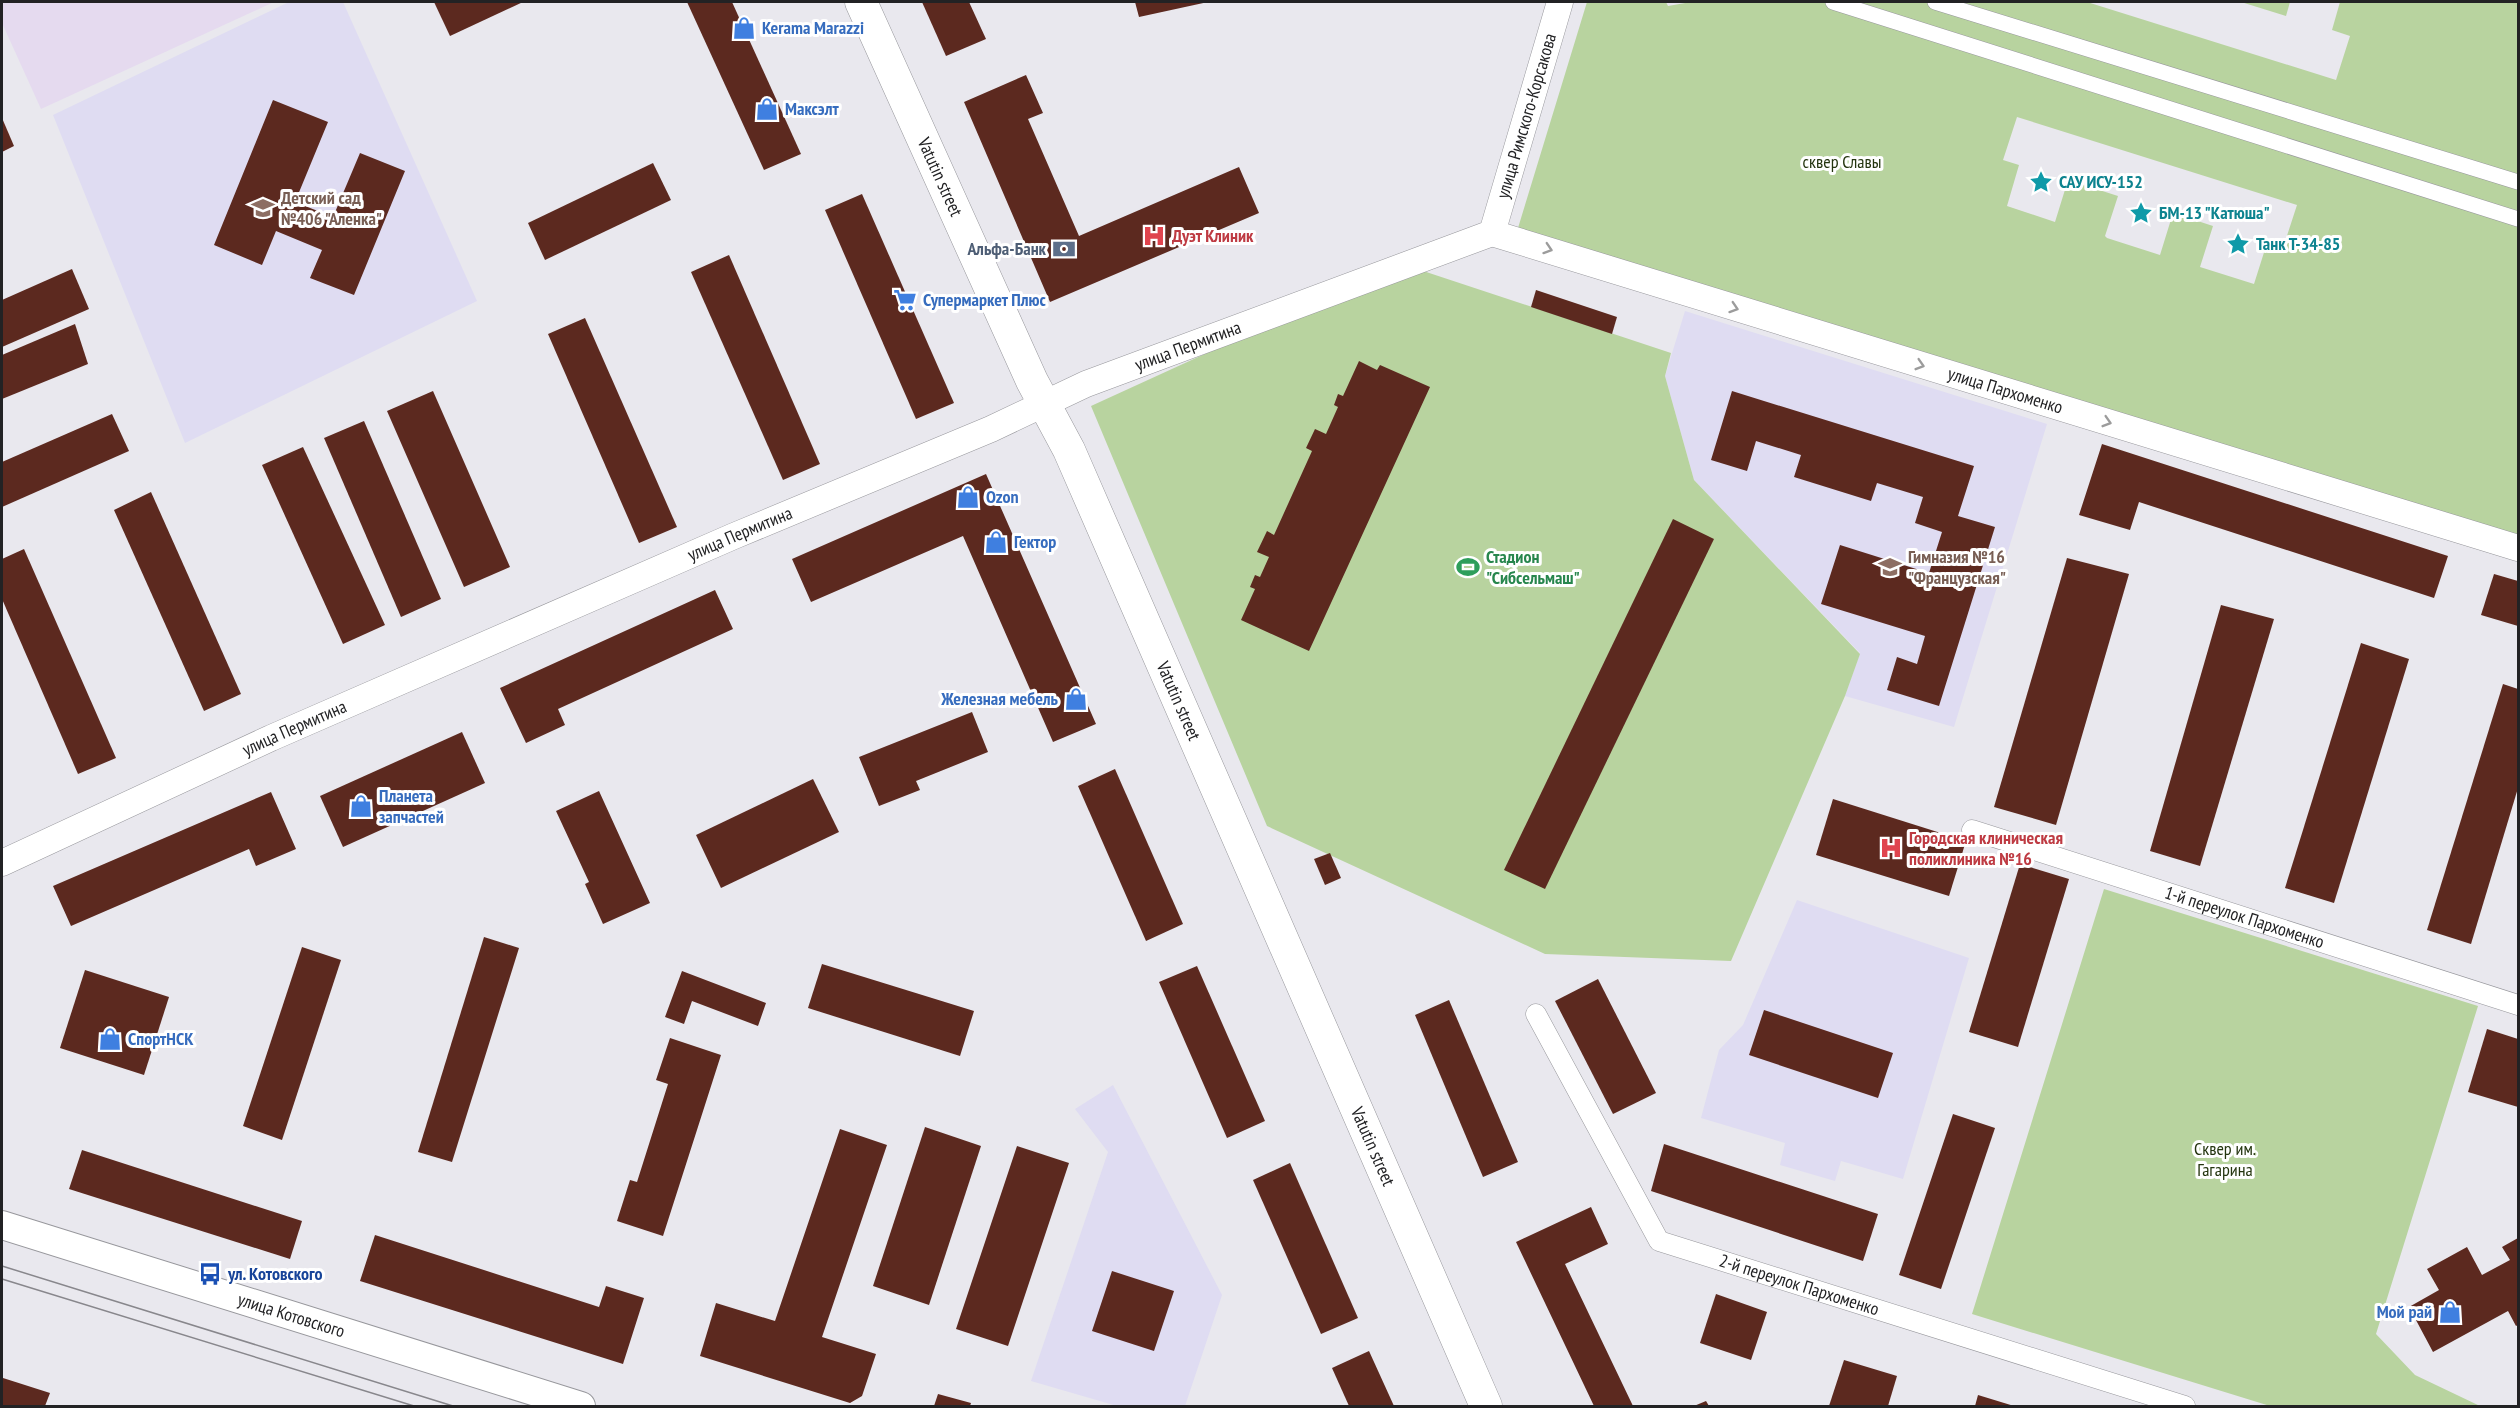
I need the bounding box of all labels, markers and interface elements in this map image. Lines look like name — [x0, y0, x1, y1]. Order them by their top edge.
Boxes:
shop icon: Kerama Marazzi — [731, 15, 757, 41]
place label: Kerama Marazzi — [762, 16, 864, 39]
street label: улица Римского-Корсакова — [1491, 30, 1561, 201]
shop icon: Максэлт — [754, 96, 780, 122]
place label: Максэлт — [785, 97, 839, 120]
street label: Vatutin street — [912, 133, 968, 220]
park label: сквер Славы — [1803, 150, 1881, 173]
place icon: САУ ИСУ-152 — [2028, 169, 2054, 195]
place label: САУ ИСУ-152 — [2059, 170, 2143, 193]
place label: Детский сад №406 "Аленка" — [281, 186, 382, 230]
school or university icon: Детский сад №406 "Аленка" — [250, 195, 276, 221]
place icon: БМ-13 "Катюша" — [2128, 200, 2154, 226]
place label: БМ-13 "Катюша" — [2159, 201, 2270, 224]
hospital icon: Дуэт Клиник — [1141, 223, 1167, 249]
place label: Дуэт Клиник — [1172, 224, 1254, 247]
place icon: Танк Т-34-85 — [2225, 231, 2251, 257]
place label: Танк Т-34-85 — [2256, 232, 2340, 255]
bank icon: Альфа-Банк — [1051, 236, 1077, 262]
place label: Альфа-Банк — [967, 237, 1047, 260]
one-way arrow — [1542, 242, 1553, 254]
supermarket icon: Супермаркет Плюс — [892, 287, 918, 313]
place label: Супермаркет Плюс — [923, 288, 1046, 311]
one-way arrow — [1728, 301, 1739, 313]
street label: улица Пермитина — [1131, 315, 1244, 376]
one-way arrow — [1915, 358, 1925, 370]
street label: улица Пархоменко — [1945, 362, 2066, 419]
one-way arrow — [2101, 415, 2112, 427]
shop icon: Ozon — [955, 484, 981, 510]
place label: Ozon — [986, 485, 1019, 508]
street label: улица Пермитина — [684, 501, 795, 566]
shop icon: Гектор — [983, 529, 1009, 555]
place label: Гектор — [1014, 530, 1056, 553]
place label: Стадион "Сибсельмаш" — [1486, 545, 1580, 589]
place label: Гимназия №16 "Французская" — [1908, 545, 2006, 589]
sports icon: Стадион "Сибсельмаш" — [1455, 554, 1481, 580]
school or university icon: Гимназия №16 "Французская" — [1877, 554, 1903, 580]
street label: Vatutin street — [1151, 657, 1206, 744]
shop icon: Железная мебель — [1063, 686, 1089, 712]
place label: Железная мебель — [940, 687, 1059, 710]
street label: улица Пермитина — [238, 695, 350, 761]
place label: Планета запчастей — [379, 784, 444, 828]
shop icon: Планета запчастей — [348, 793, 374, 819]
place label: Городская клиническая поликлиника №16 — [1909, 826, 2063, 870]
hospital icon: Городская клиническая поликлиника №16 — [1878, 835, 1904, 861]
street label: 1-й переулок Пархоменко — [2162, 881, 2327, 953]
shop icon: СпортНСК — [97, 1026, 123, 1052]
place label: СпортНСК — [128, 1027, 194, 1050]
street label: Vatutin street — [1346, 1102, 1401, 1189]
park label: Сквер им. Гагарина — [2194, 1137, 2256, 1181]
street label: 2-й переулок Пархоменко — [1717, 1249, 1882, 1320]
bus stop icon: ул. Котовского — [197, 1261, 223, 1287]
place label: ул. Котовского — [227, 1262, 322, 1285]
street label: улица Котовского — [235, 1287, 348, 1343]
shop icon: Мой рай — [2437, 1299, 2463, 1325]
place label: Мой рай — [2377, 1300, 2432, 1323]

